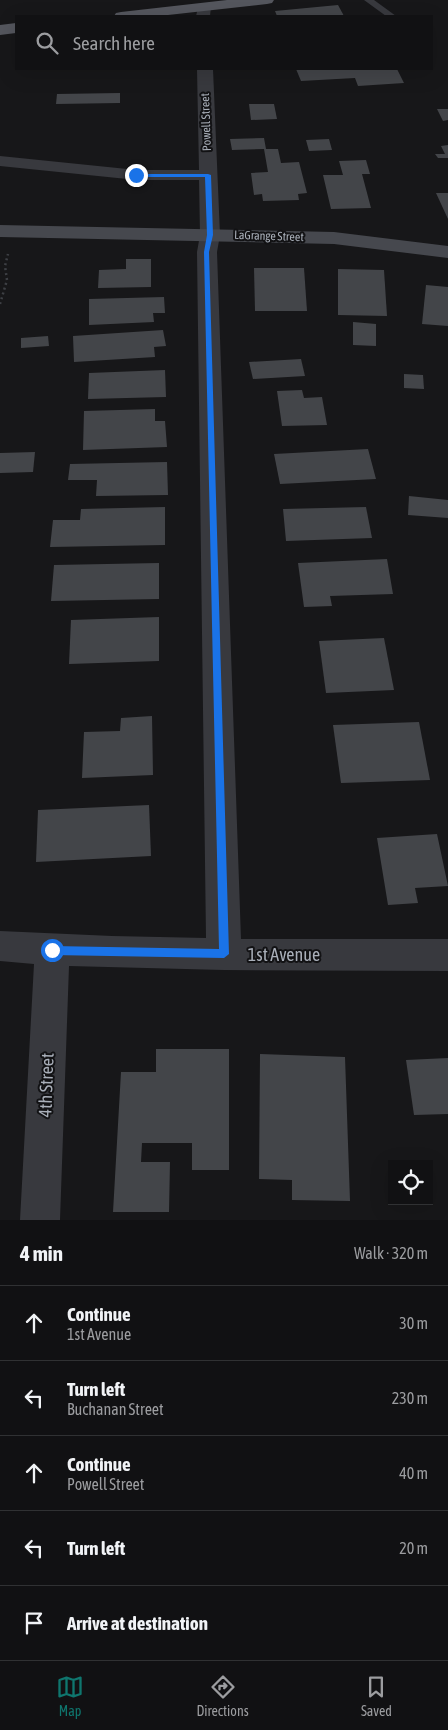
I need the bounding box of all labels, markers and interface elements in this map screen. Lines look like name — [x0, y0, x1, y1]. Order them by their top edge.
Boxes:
search box — [15, 15, 433, 70]
icon: search — [33, 29, 61, 57]
text: Search here — [73, 32, 155, 54]
street label: Powell Street — [198, 92, 214, 151]
route end — [125, 164, 148, 187]
street label: LaGrange Street — [234, 228, 305, 244]
route start — [41, 939, 64, 962]
street label: 1st Avenue — [248, 944, 320, 965]
street label: 4th Street — [34, 1052, 58, 1118]
map controls — [388, 1160, 433, 1205]
button: locate — [388, 1160, 433, 1205]
text: 4 min — [20, 1241, 63, 1265]
text: Walk · 320 m — [354, 1244, 428, 1262]
text: Continue — [67, 1303, 131, 1325]
icon: ahead — [20, 1309, 48, 1337]
text: 30 m — [399, 1314, 428, 1332]
text: 1st Avenue — [67, 1325, 131, 1343]
text: Turn left — [67, 1378, 125, 1400]
icon: left — [20, 1384, 48, 1412]
text: 230 m — [392, 1389, 428, 1407]
text: Buchanan Street — [67, 1400, 164, 1418]
text: Continue — [67, 1453, 131, 1475]
icon: ahead — [20, 1459, 48, 1487]
text: 40 m — [399, 1464, 428, 1482]
text: Powell Street — [67, 1475, 144, 1493]
icon: left — [20, 1534, 48, 1562]
text: Turn left — [67, 1537, 125, 1559]
text: 20 m — [399, 1539, 428, 1557]
icon: arrive — [20, 1609, 48, 1637]
text: Arrive at destination — [67, 1612, 208, 1634]
tab: Map — [56, 1673, 84, 1719]
tab: Directions — [196, 1673, 249, 1719]
tab: Saved — [361, 1673, 392, 1719]

